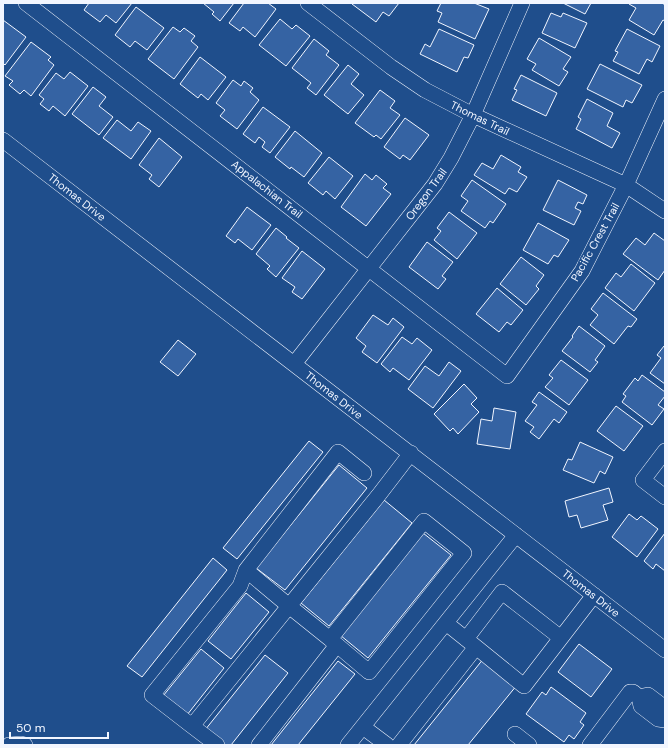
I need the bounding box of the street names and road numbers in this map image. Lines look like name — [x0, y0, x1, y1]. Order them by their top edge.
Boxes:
street label: Thomas Trail — [448, 98, 512, 138]
street label: Appalachian Trail — [229, 157, 305, 221]
street label: Oregon Trail — [402, 165, 450, 223]
street label: Thomas Drive — [45, 170, 109, 224]
street label: Pacific Crest Trail — [568, 200, 622, 284]
street label: Thomas Drive — [302, 368, 366, 422]
street label: Thomas Drive — [559, 566, 623, 620]

